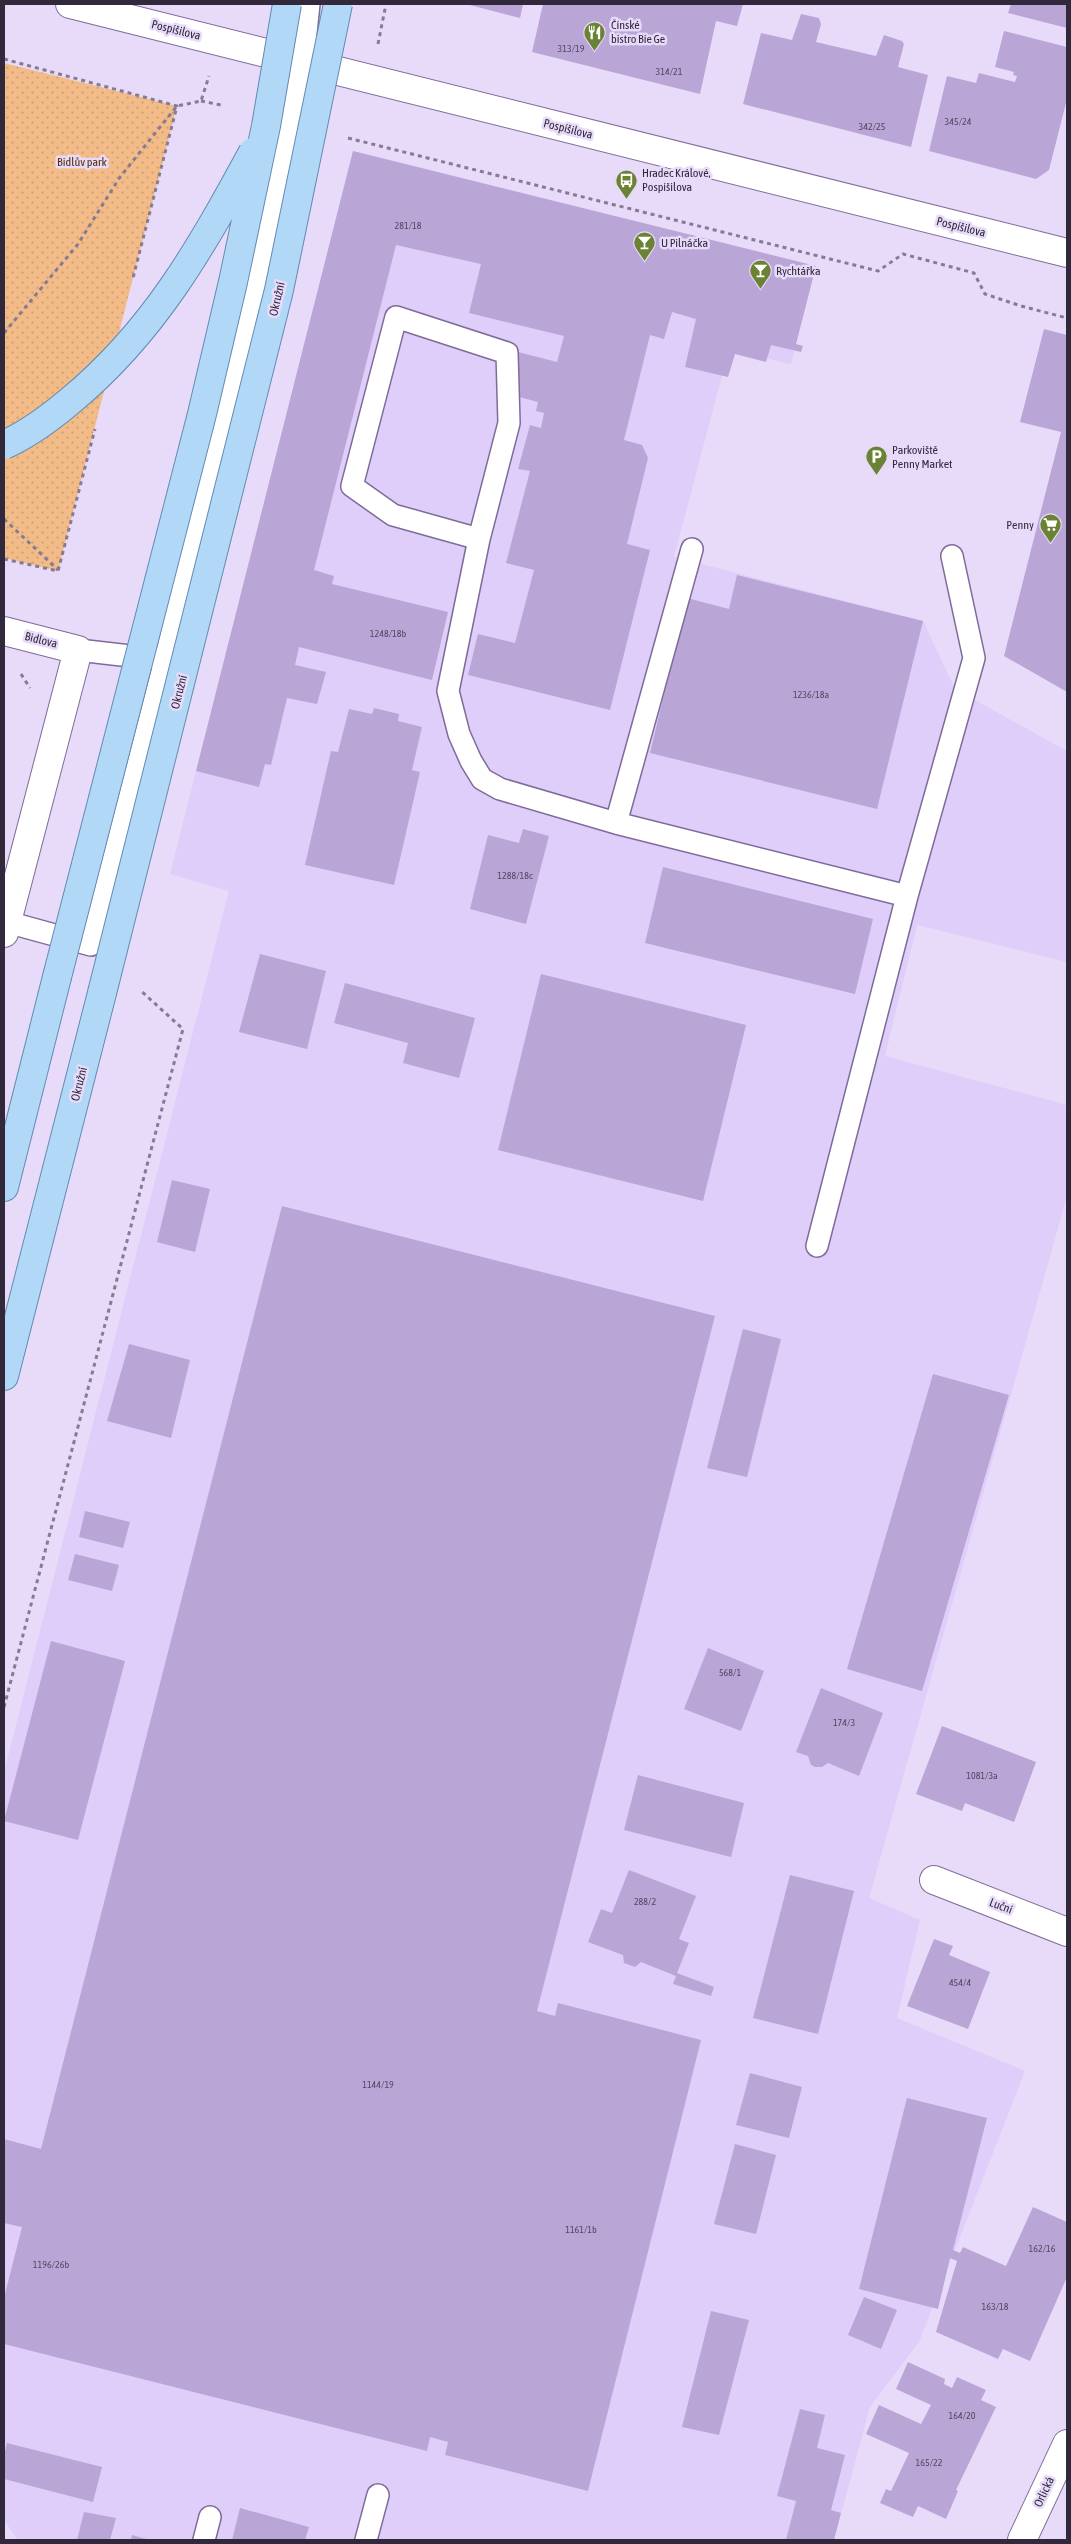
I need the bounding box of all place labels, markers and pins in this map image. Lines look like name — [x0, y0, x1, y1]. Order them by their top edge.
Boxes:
place label: Čínské bistro Bie Ge — [611, 18, 665, 46]
restaurant icon: Čínské bistro Bie Ge — [583, 20, 607, 51]
place label: Hradec Králové, Pospíšilova — [642, 166, 711, 194]
bus stop icon: Hradec Králové, Pospíšilova — [614, 168, 638, 199]
bar icon: U Pilnáčka — [633, 231, 657, 262]
place label: U Pilnáčka — [661, 236, 708, 250]
bar icon: Rychtářka — [748, 259, 772, 290]
place label: Rychtářka — [776, 264, 821, 278]
place label: Parkoviště Penny Market — [892, 443, 953, 471]
parking icon: Parkoviště Penny Market — [864, 445, 888, 476]
supermarket icon: Penny — [1038, 513, 1062, 544]
place label: Penny — [1006, 518, 1034, 532]

